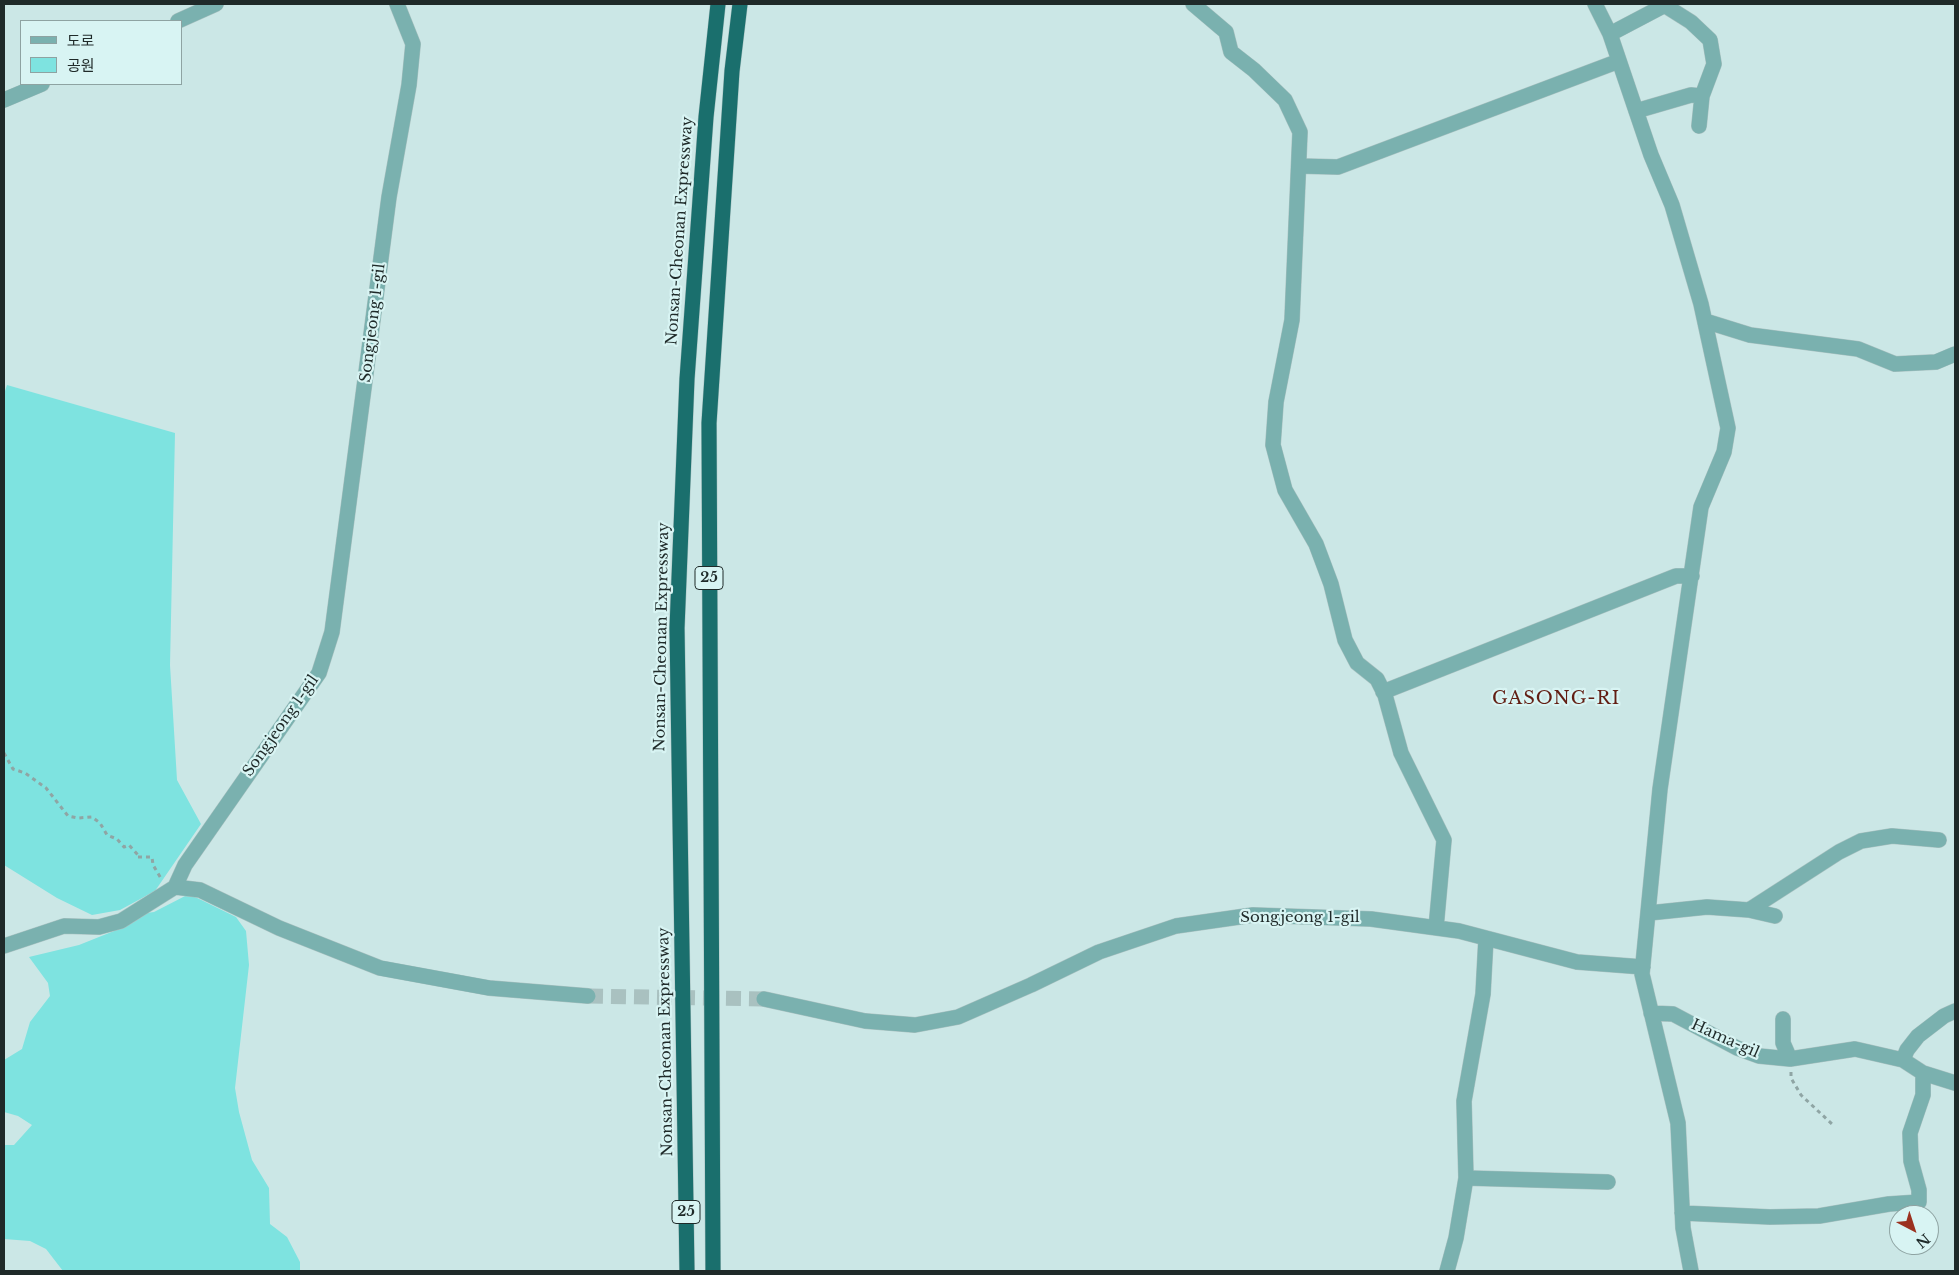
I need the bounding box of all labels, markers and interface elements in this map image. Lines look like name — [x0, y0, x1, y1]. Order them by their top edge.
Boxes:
legend — [20, 20, 182, 85]
text: 도로 — [67, 31, 95, 50]
text: 공원 — [67, 56, 95, 75]
street label: Nonsan-Cheonan Expressway — [663, 116, 697, 346]
street label: Songjeong 1-gil — [357, 263, 389, 383]
street label: Nonsan-Cheonan Expressway — [651, 522, 673, 752]
road number: 25 — [695, 566, 723, 590]
street label: Songjeong 1-gil — [239, 672, 323, 780]
district label: GASONG-RI — [1491, 688, 1621, 710]
street label: Songjeong 1-gil — [1240, 909, 1360, 927]
street label: Nonsan-Cheonan Expressway — [655, 927, 677, 1157]
street label: Hama-gil — [1688, 1016, 1762, 1062]
road number: 25 — [672, 1200, 700, 1224]
north arrow — [1889, 1205, 1939, 1255]
text: N — [1912, 1230, 1934, 1252]

